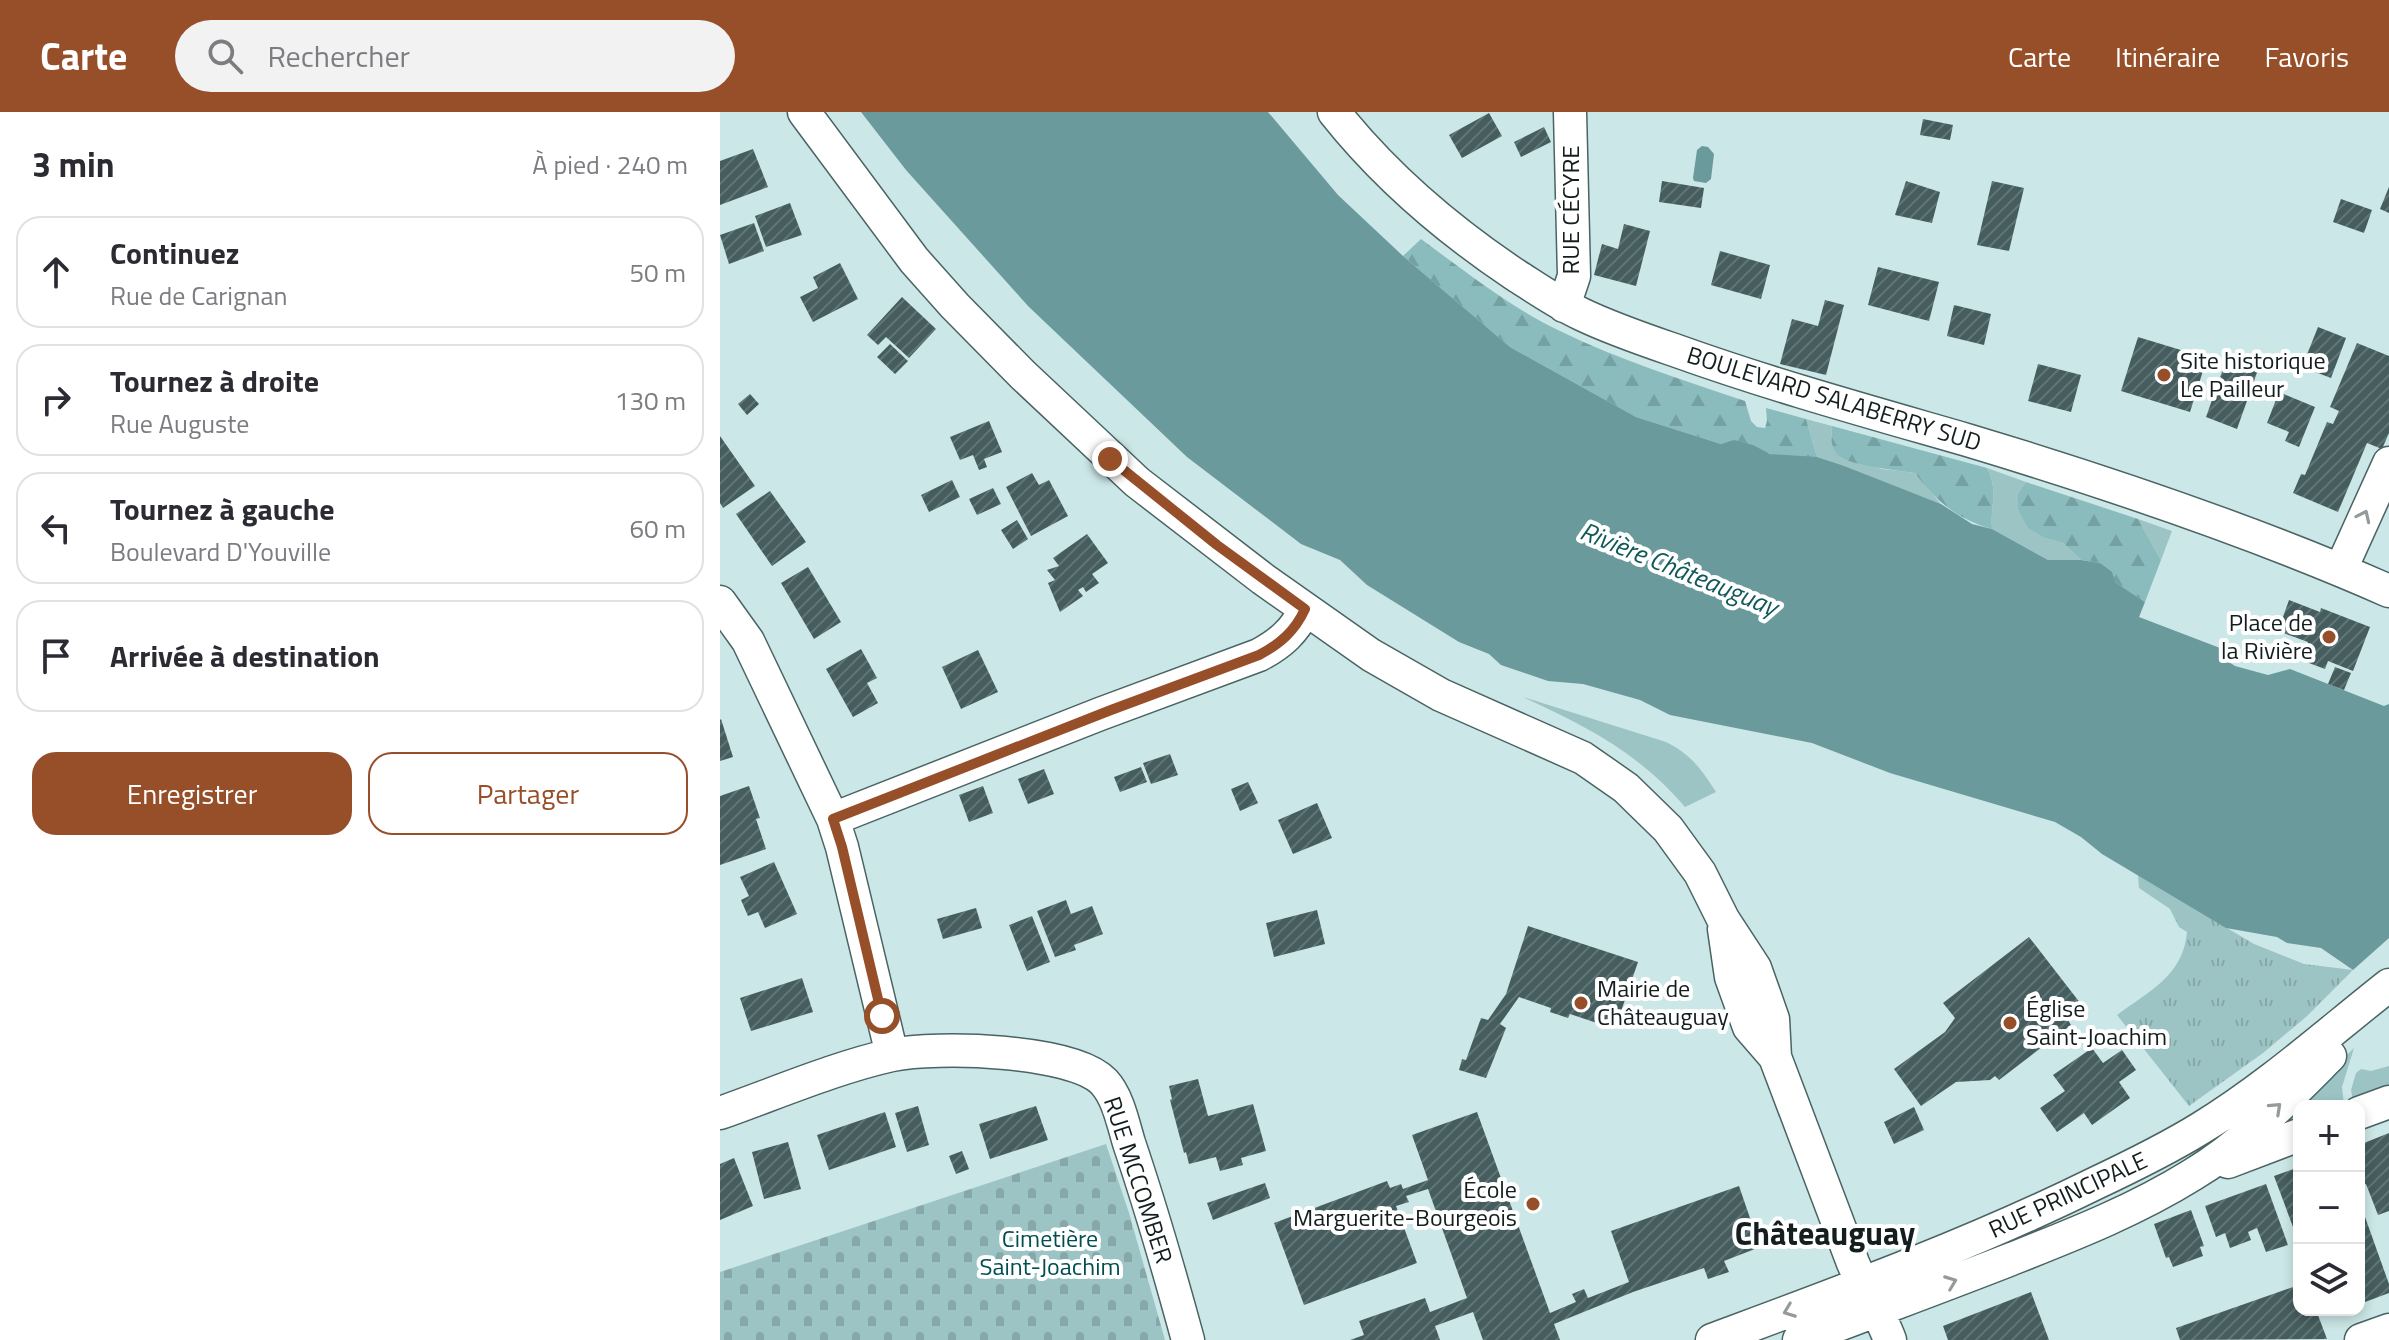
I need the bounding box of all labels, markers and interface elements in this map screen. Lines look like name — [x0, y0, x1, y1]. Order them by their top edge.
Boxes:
search box — [175, 20, 735, 92]
text: Carte — [40, 27, 127, 85]
text: Rechercher — [267, 33, 410, 79]
icon: search — [203, 34, 247, 78]
text: Carte — [2008, 35, 2071, 78]
text: Itinéraire — [2115, 35, 2220, 78]
text: Favoris — [2264, 35, 2349, 78]
text: 3 min — [32, 138, 115, 190]
text: À pied · 240 m — [532, 145, 688, 184]
street label: RUE CÉCYRE — [1552, 146, 1588, 274]
text: Continuez — [110, 230, 239, 276]
icon: ahead — [34, 250, 78, 294]
text: 50 m — [629, 253, 686, 292]
text: Rue de Carignan — [110, 276, 287, 315]
street label: BOULEVARD SALABERRY SUD — [1683, 336, 1986, 460]
place label: Site historique Le Pailleur — [2180, 342, 2326, 406]
text: Tournez à droite — [110, 358, 319, 404]
marker: Site historique Le Pailleur — [2155, 366, 2173, 384]
icon: right — [34, 378, 78, 422]
text: 130 m — [615, 381, 686, 420]
text: Rue Auguste — [110, 404, 249, 443]
route end — [1092, 441, 1128, 477]
text: Tournez à gauche — [110, 486, 335, 532]
icon: left — [34, 506, 78, 550]
text: 60 m — [629, 509, 686, 548]
one-way arrow — [2355, 510, 2371, 524]
water label: Rivière Châteauguay — [1575, 511, 1787, 627]
text: Boulevard D'Youville — [110, 532, 331, 571]
place label: Place de la Rivière — [2221, 604, 2313, 668]
marker: Place de la Rivière — [2320, 628, 2338, 646]
text: Arrivée à destination — [110, 633, 380, 679]
icon: arrive — [34, 634, 78, 678]
button: Enregistrer — [32, 752, 352, 835]
button: Partager — [368, 752, 688, 835]
place label: Mairie de Châteauguay — [1597, 970, 1729, 1034]
place label: Église Saint-Joachim — [2026, 990, 2167, 1054]
marker: Mairie de Châteauguay — [1572, 994, 1590, 1012]
route start — [864, 998, 900, 1034]
marker: Église Saint-Joachim — [2001, 1014, 2019, 1032]
street label: RUE MCCOMBER — [1095, 1092, 1183, 1268]
map controls — [2293, 1100, 2365, 1316]
button: + — [2293, 1100, 2365, 1172]
one-way arrow — [2267, 1103, 2281, 1117]
street label: RUE PRINCIPALE — [1982, 1142, 2153, 1247]
place label: École Marguerite-Bourgeois — [1293, 1171, 1517, 1235]
button: − — [2293, 1172, 2365, 1244]
marker: École Marguerite-Bourgeois — [1524, 1195, 1542, 1213]
district label: Châteauguay — [1735, 1209, 1915, 1257]
park label: Cimetière Saint-Joachim — [980, 1220, 1120, 1284]
button: layers — [2293, 1244, 2365, 1316]
one-way arrow — [1943, 1275, 1957, 1292]
one-way arrow — [1783, 1301, 1797, 1318]

